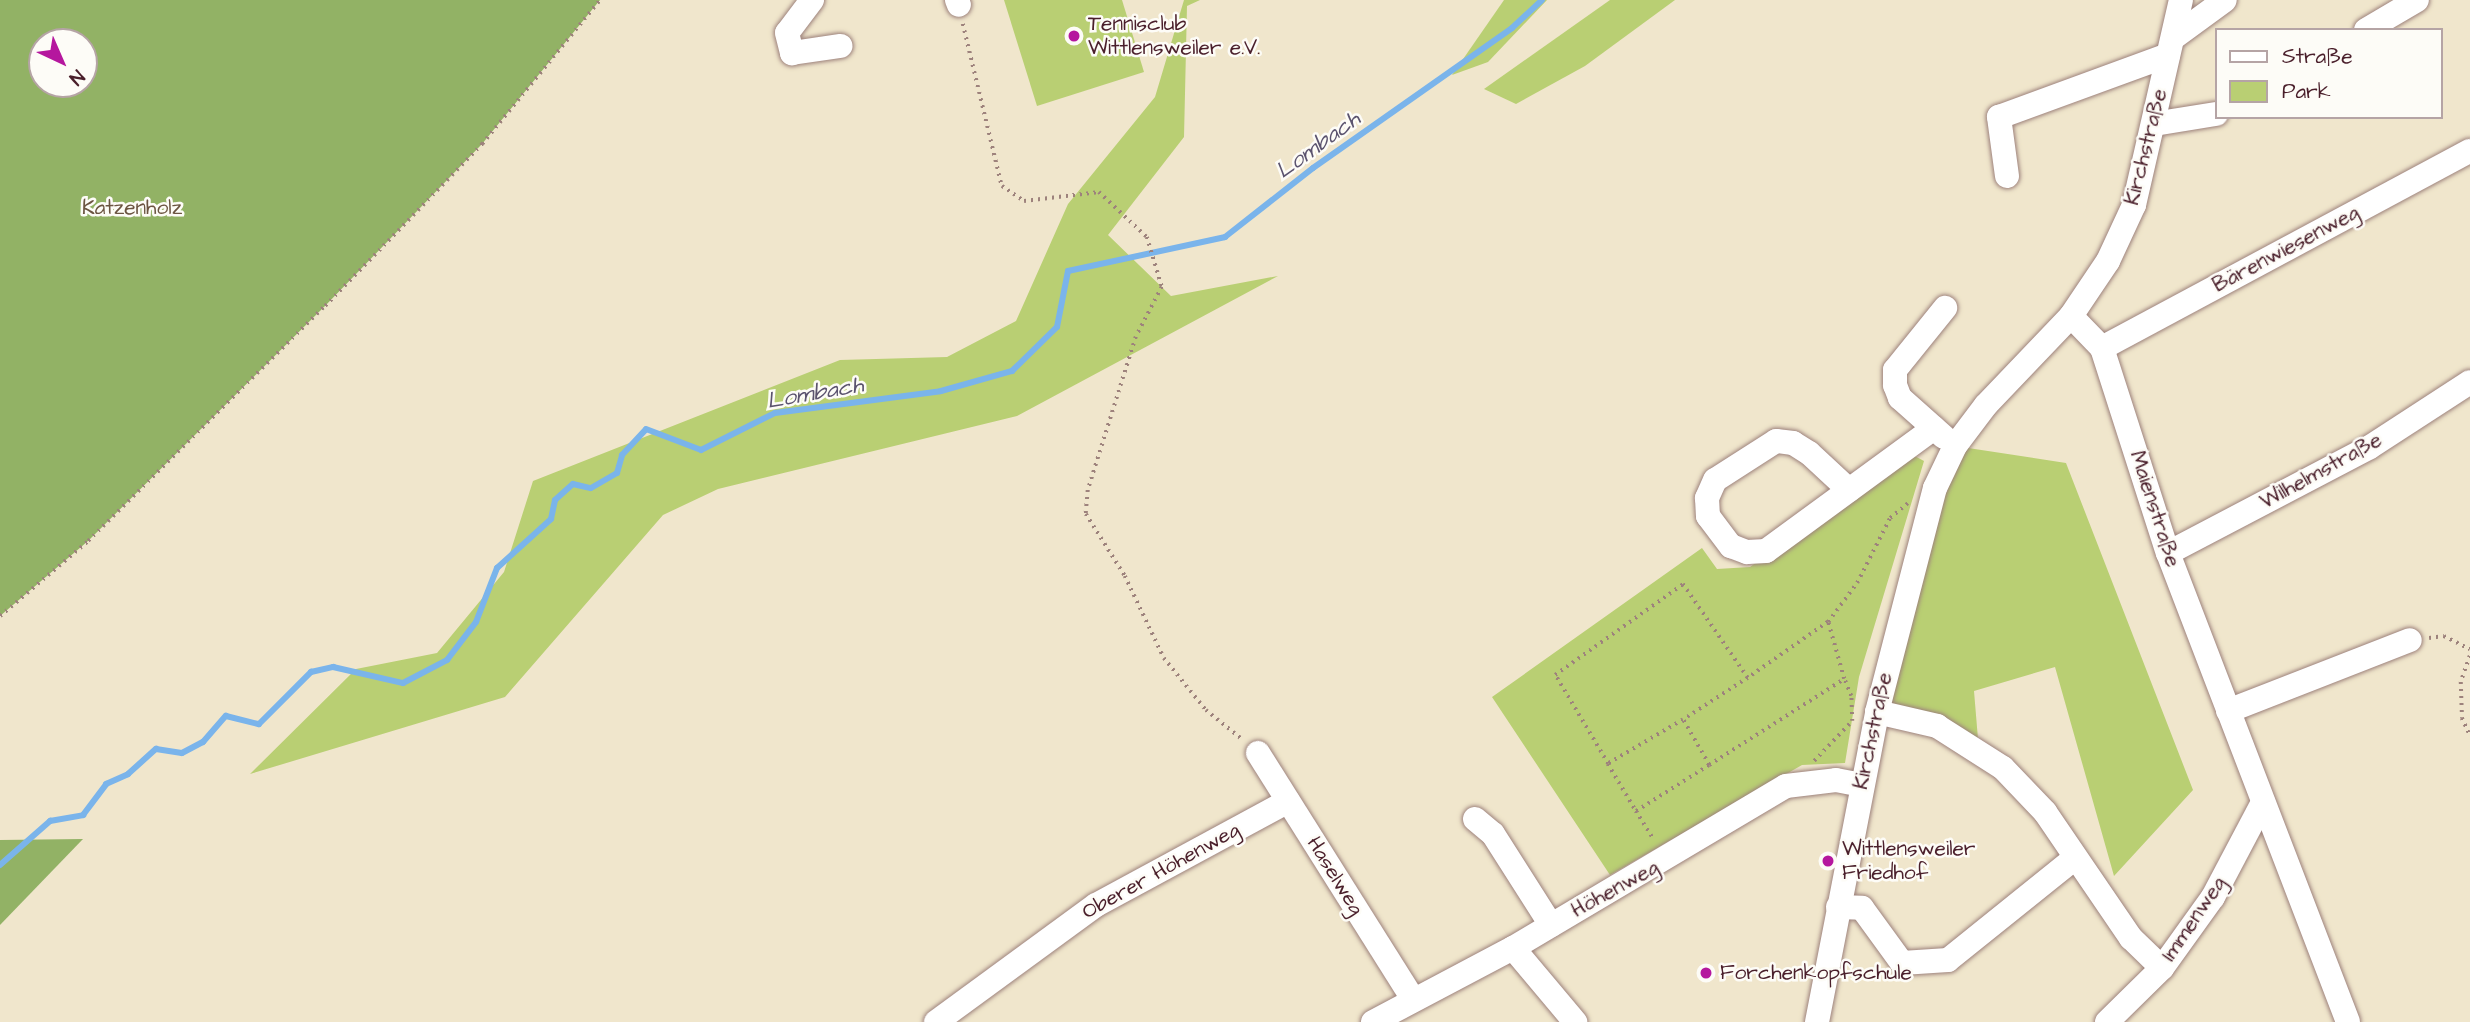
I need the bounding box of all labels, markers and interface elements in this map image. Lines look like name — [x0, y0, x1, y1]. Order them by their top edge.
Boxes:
place label: Tennisclub Wittlensweiler e.V. — [1088, 11, 1260, 61]
north arrow — [28, 28, 98, 98]
marker: Tennisclub Wittlensweiler e.V. — [1066, 28, 1082, 44]
legend — [2214, 28, 2442, 119]
text: Straße — [2282, 42, 2353, 71]
text: N — [63, 63, 90, 91]
text: Park — [2282, 77, 2331, 106]
street label: Kirchstraße — [2119, 86, 2173, 208]
water label: Lombach — [1271, 105, 1365, 185]
park label: Katzenholz — [82, 195, 182, 221]
street label: Bärenwiesenweg — [2208, 200, 2364, 298]
water label: Lombach — [765, 371, 865, 415]
street label: Wilhelmstraße — [2256, 427, 2386, 515]
street label: Maienstraße — [2124, 448, 2186, 570]
street label: Kirchstraße — [1848, 670, 1898, 792]
street label: Oberer Höhenweg — [1078, 817, 1244, 925]
street label: Haselweg — [1301, 832, 1369, 920]
place label: Wittlensweiler Friedhof — [1842, 836, 1975, 886]
marker: Wittlensweiler Friedhof — [1820, 853, 1836, 869]
street label: Höhenweg — [1567, 855, 1663, 923]
street label: Immenweg — [2156, 872, 2232, 966]
place label: Forchenkopfschule — [1720, 960, 1912, 986]
marker: Forchenkopfschule — [1698, 965, 1714, 981]

